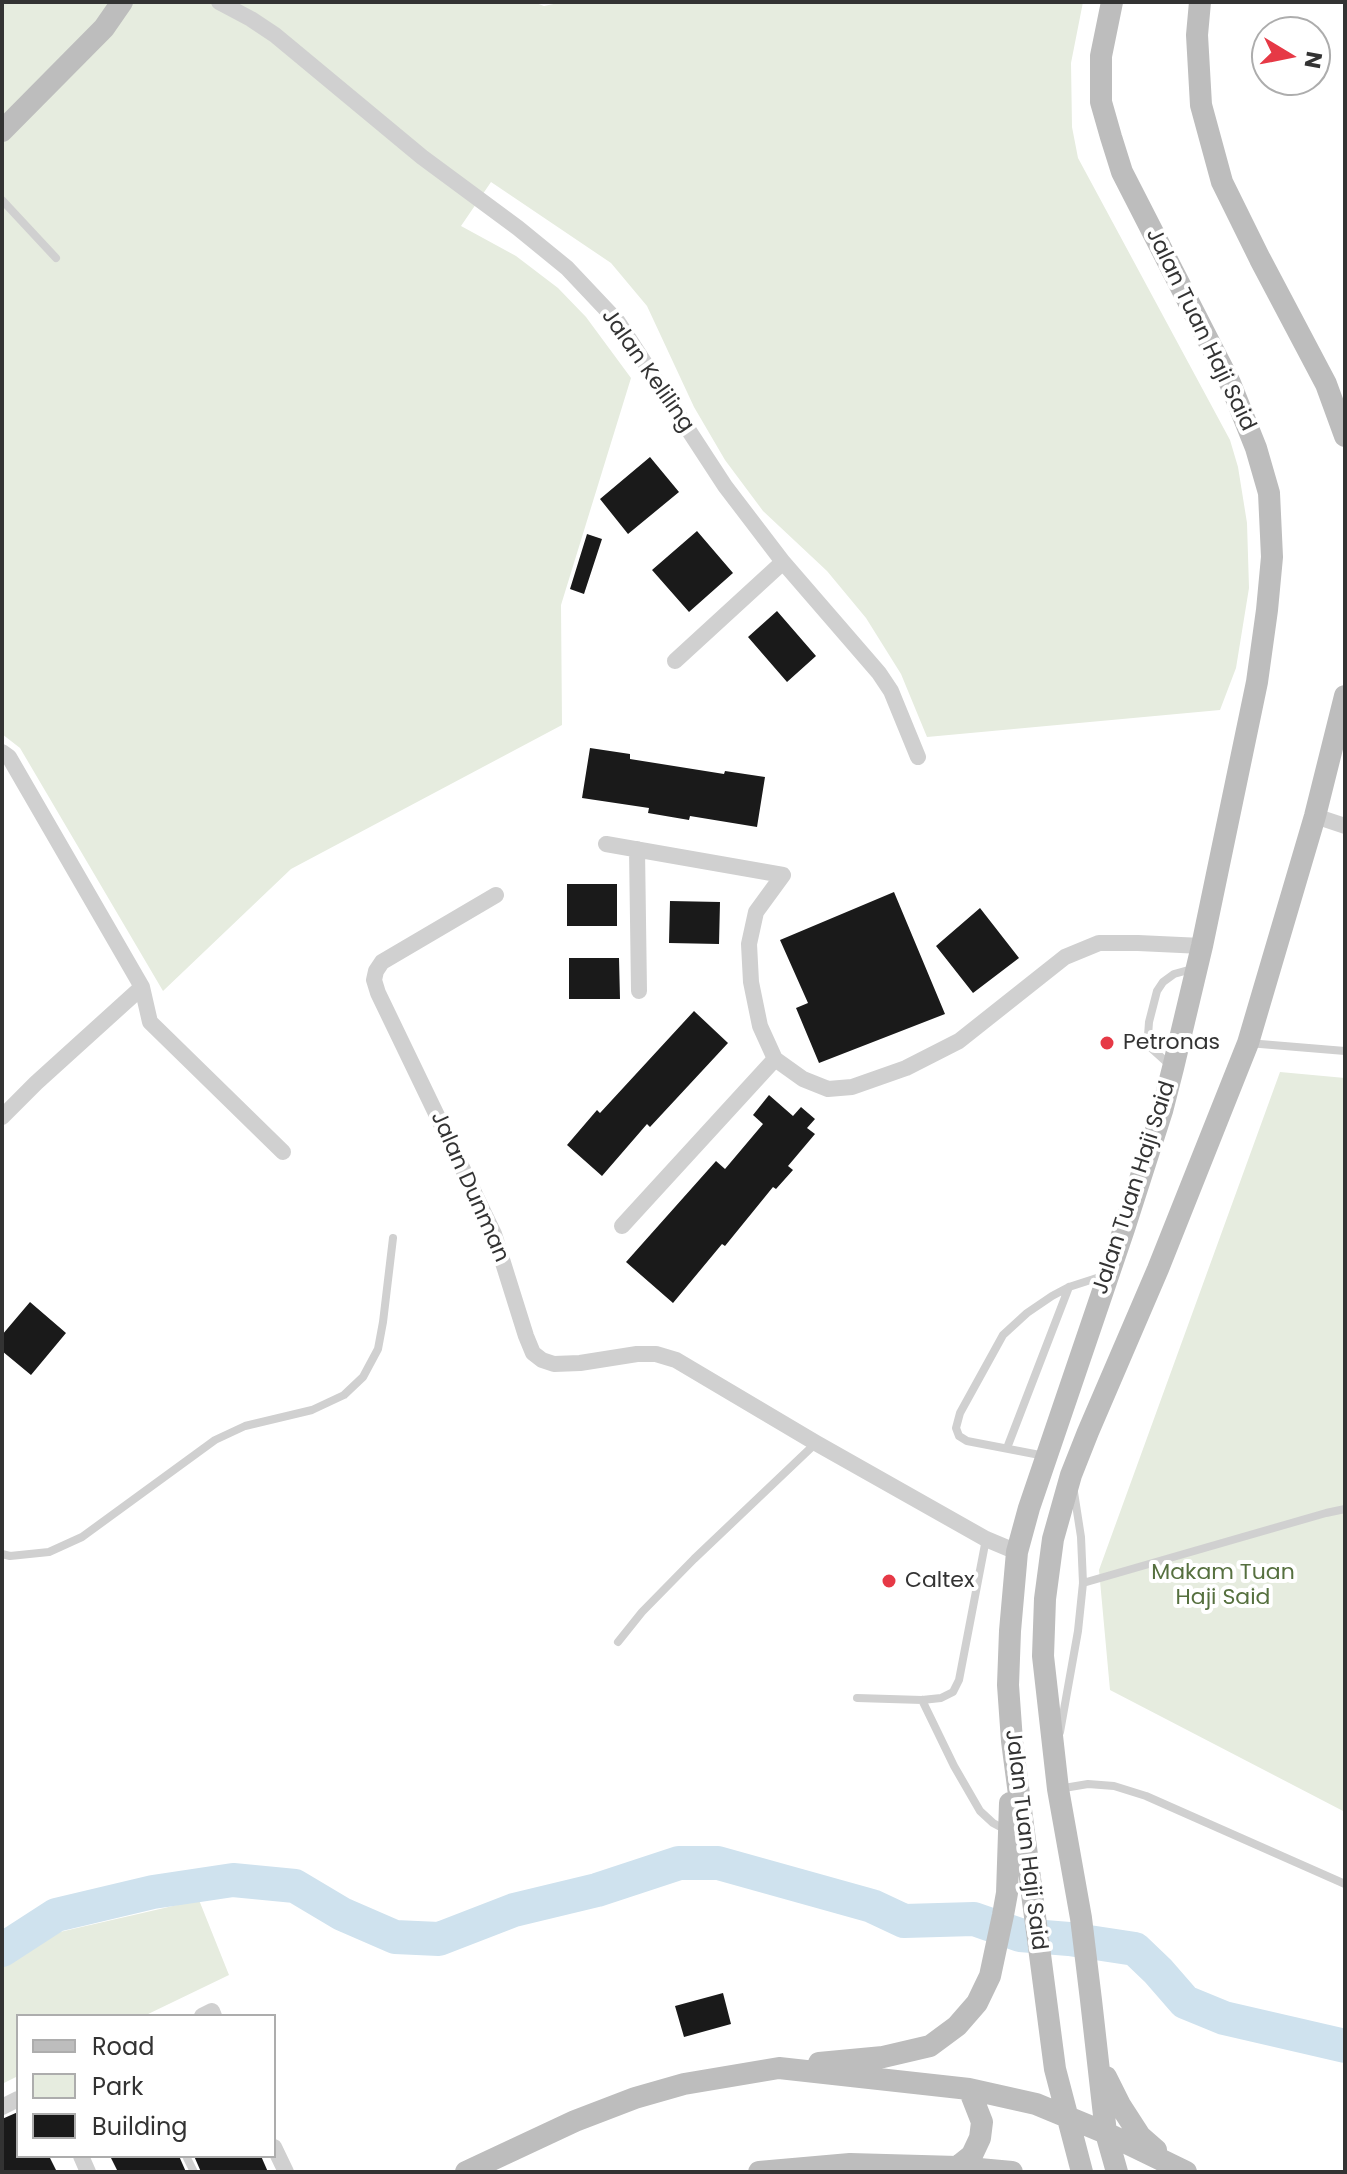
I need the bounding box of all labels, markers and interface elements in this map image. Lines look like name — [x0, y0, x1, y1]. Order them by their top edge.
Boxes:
north arrow — [1251, 16, 1331, 96]
text: N — [1296, 49, 1330, 71]
street label: Jalan Tuan Haji Said — [1139, 224, 1261, 436]
street label: Jalan Keliling — [595, 304, 699, 438]
place label: Petronas — [1123, 1030, 1220, 1056]
marker: Petronas — [1098, 1034, 1116, 1052]
street label: Jalan Tuan Haji Said — [1088, 1078, 1182, 1298]
street label: Jalan Dunman — [424, 1108, 514, 1266]
park label: Makam Tuan Haji Said — [1151, 1560, 1295, 1612]
place label: Caltex — [905, 1568, 974, 1594]
marker: Caltex — [880, 1572, 898, 1590]
street label: Jalan Tuan Haji Said — [998, 1728, 1052, 1952]
legend — [16, 2014, 276, 2158]
text: Road — [92, 2030, 154, 2063]
text: Park — [92, 2070, 143, 2103]
text: Building — [92, 2110, 188, 2143]

